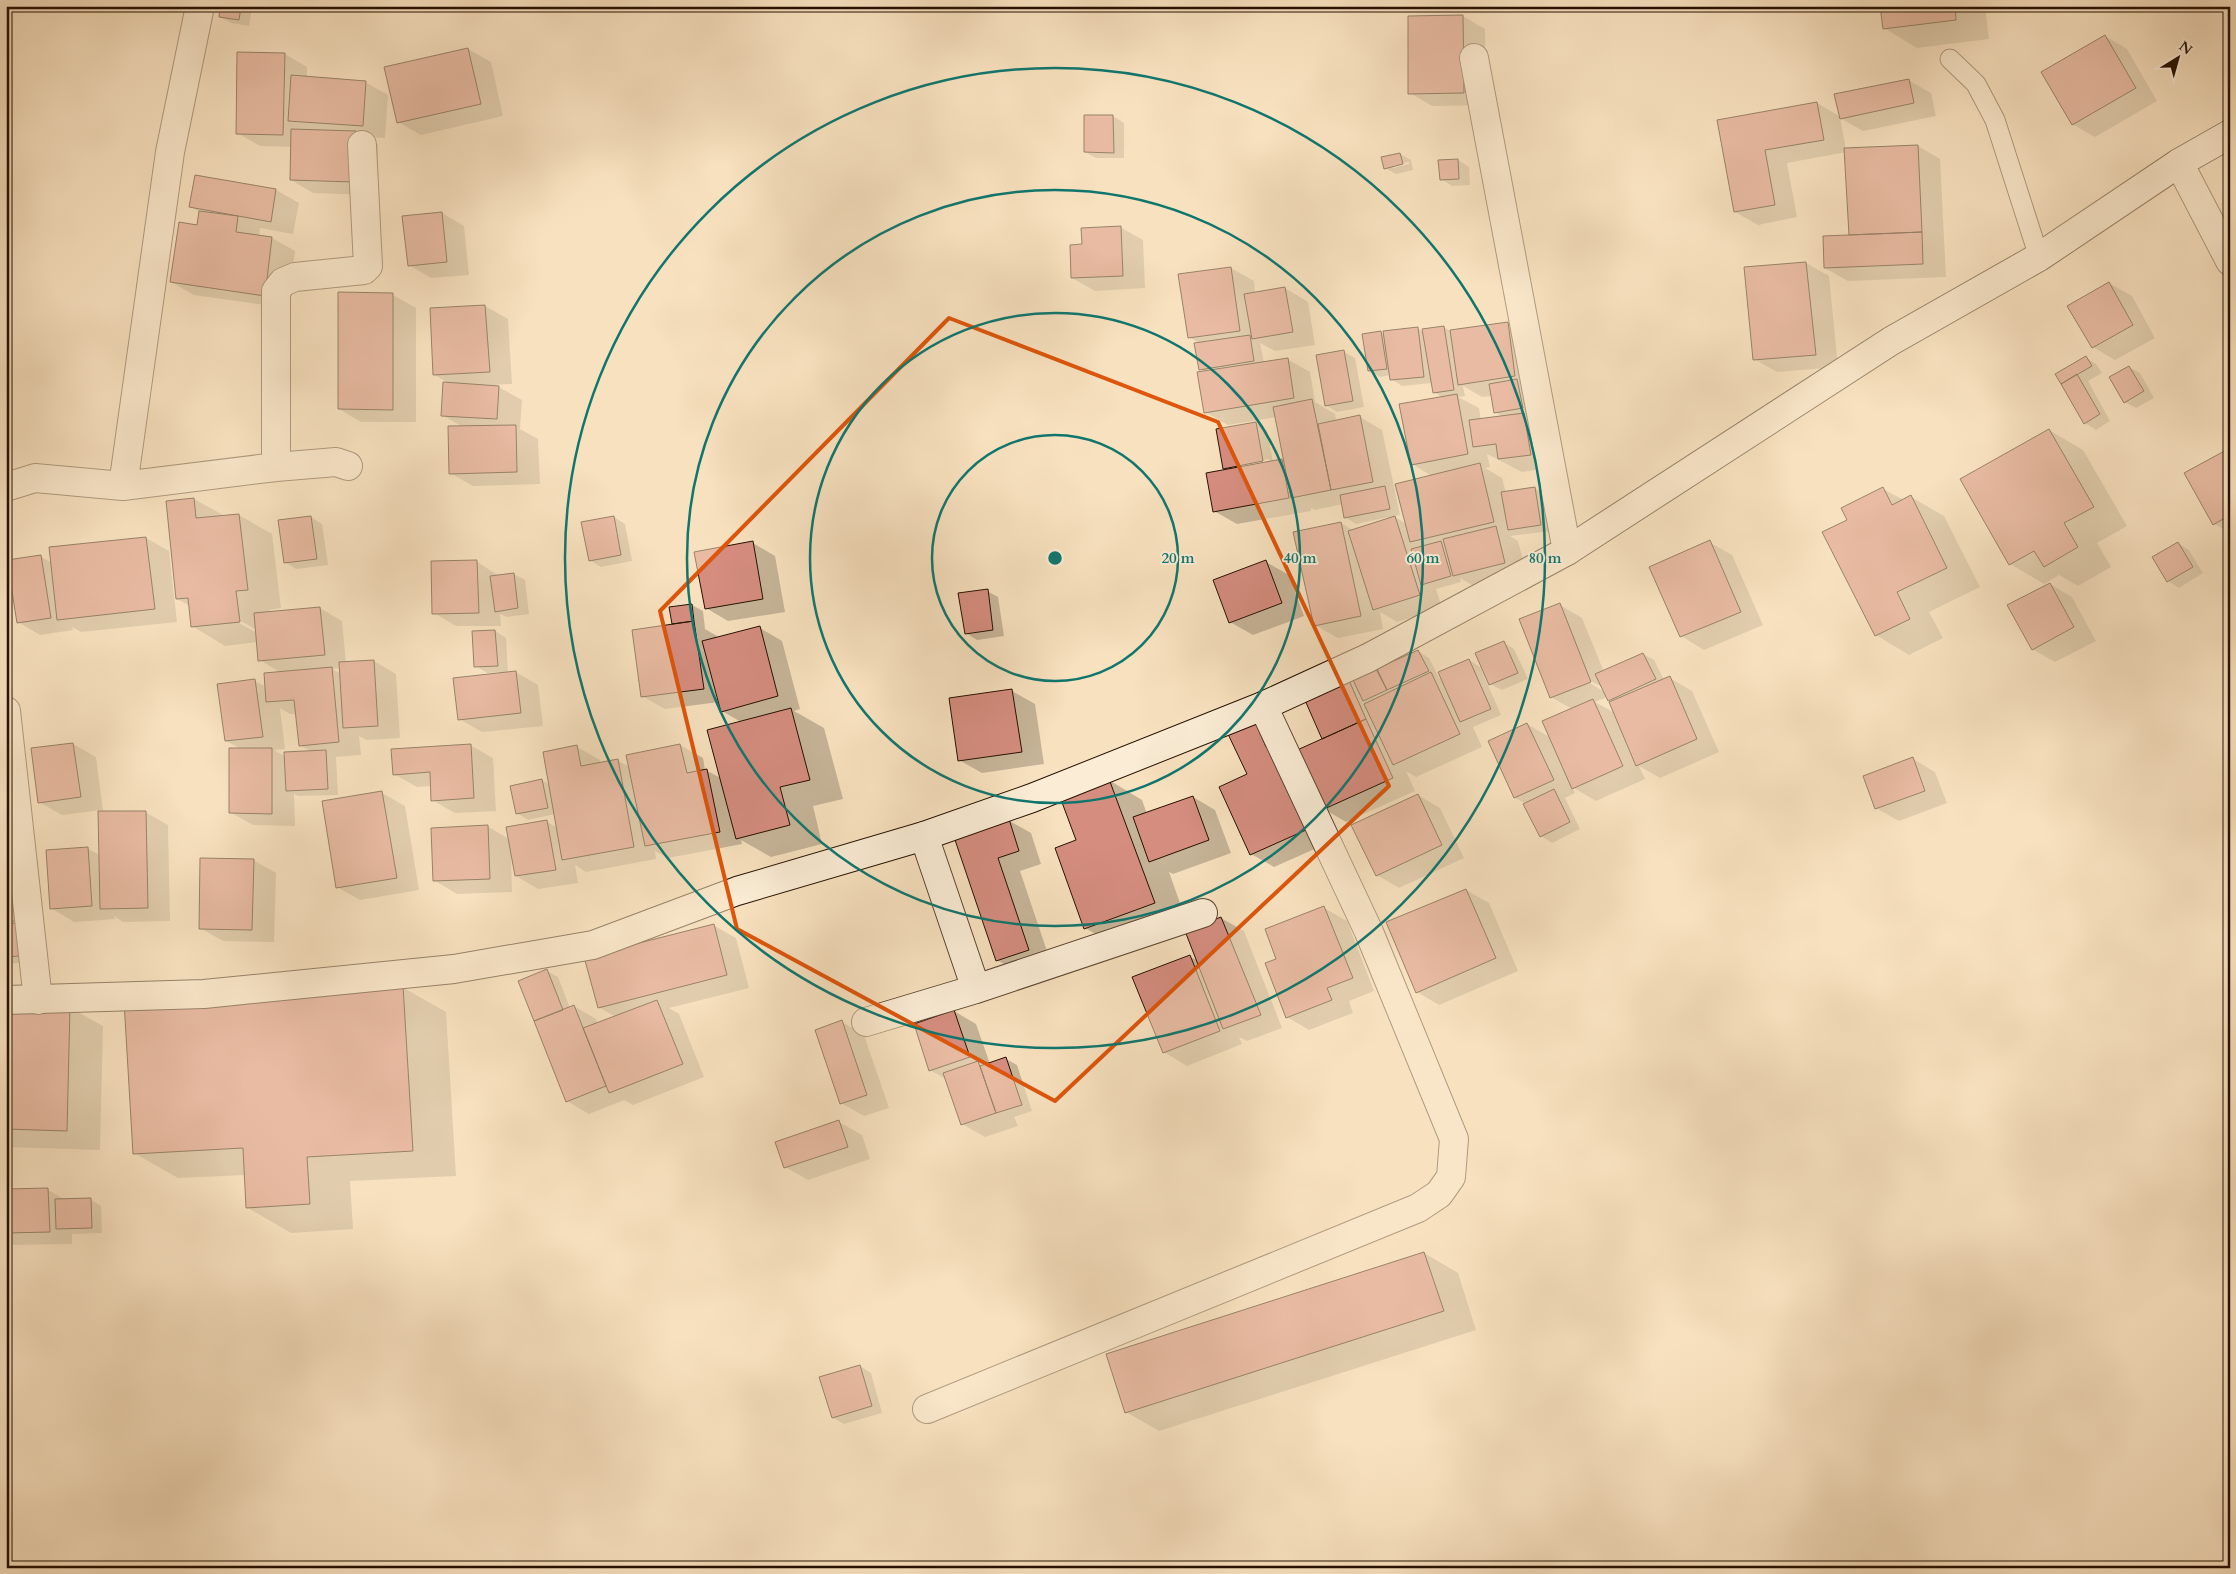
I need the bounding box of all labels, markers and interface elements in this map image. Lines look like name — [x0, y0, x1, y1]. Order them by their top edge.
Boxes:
north arrow — [2154, 32, 2204, 82]
text: N — [2175, 37, 2196, 59]
text: 20 m — [1161, 548, 1195, 568]
text: 40 m — [1283, 548, 1317, 568]
text: 60 m — [1406, 548, 1440, 568]
text: 80 m — [1528, 548, 1562, 568]
centre of rings — [1046, 549, 1064, 567]

